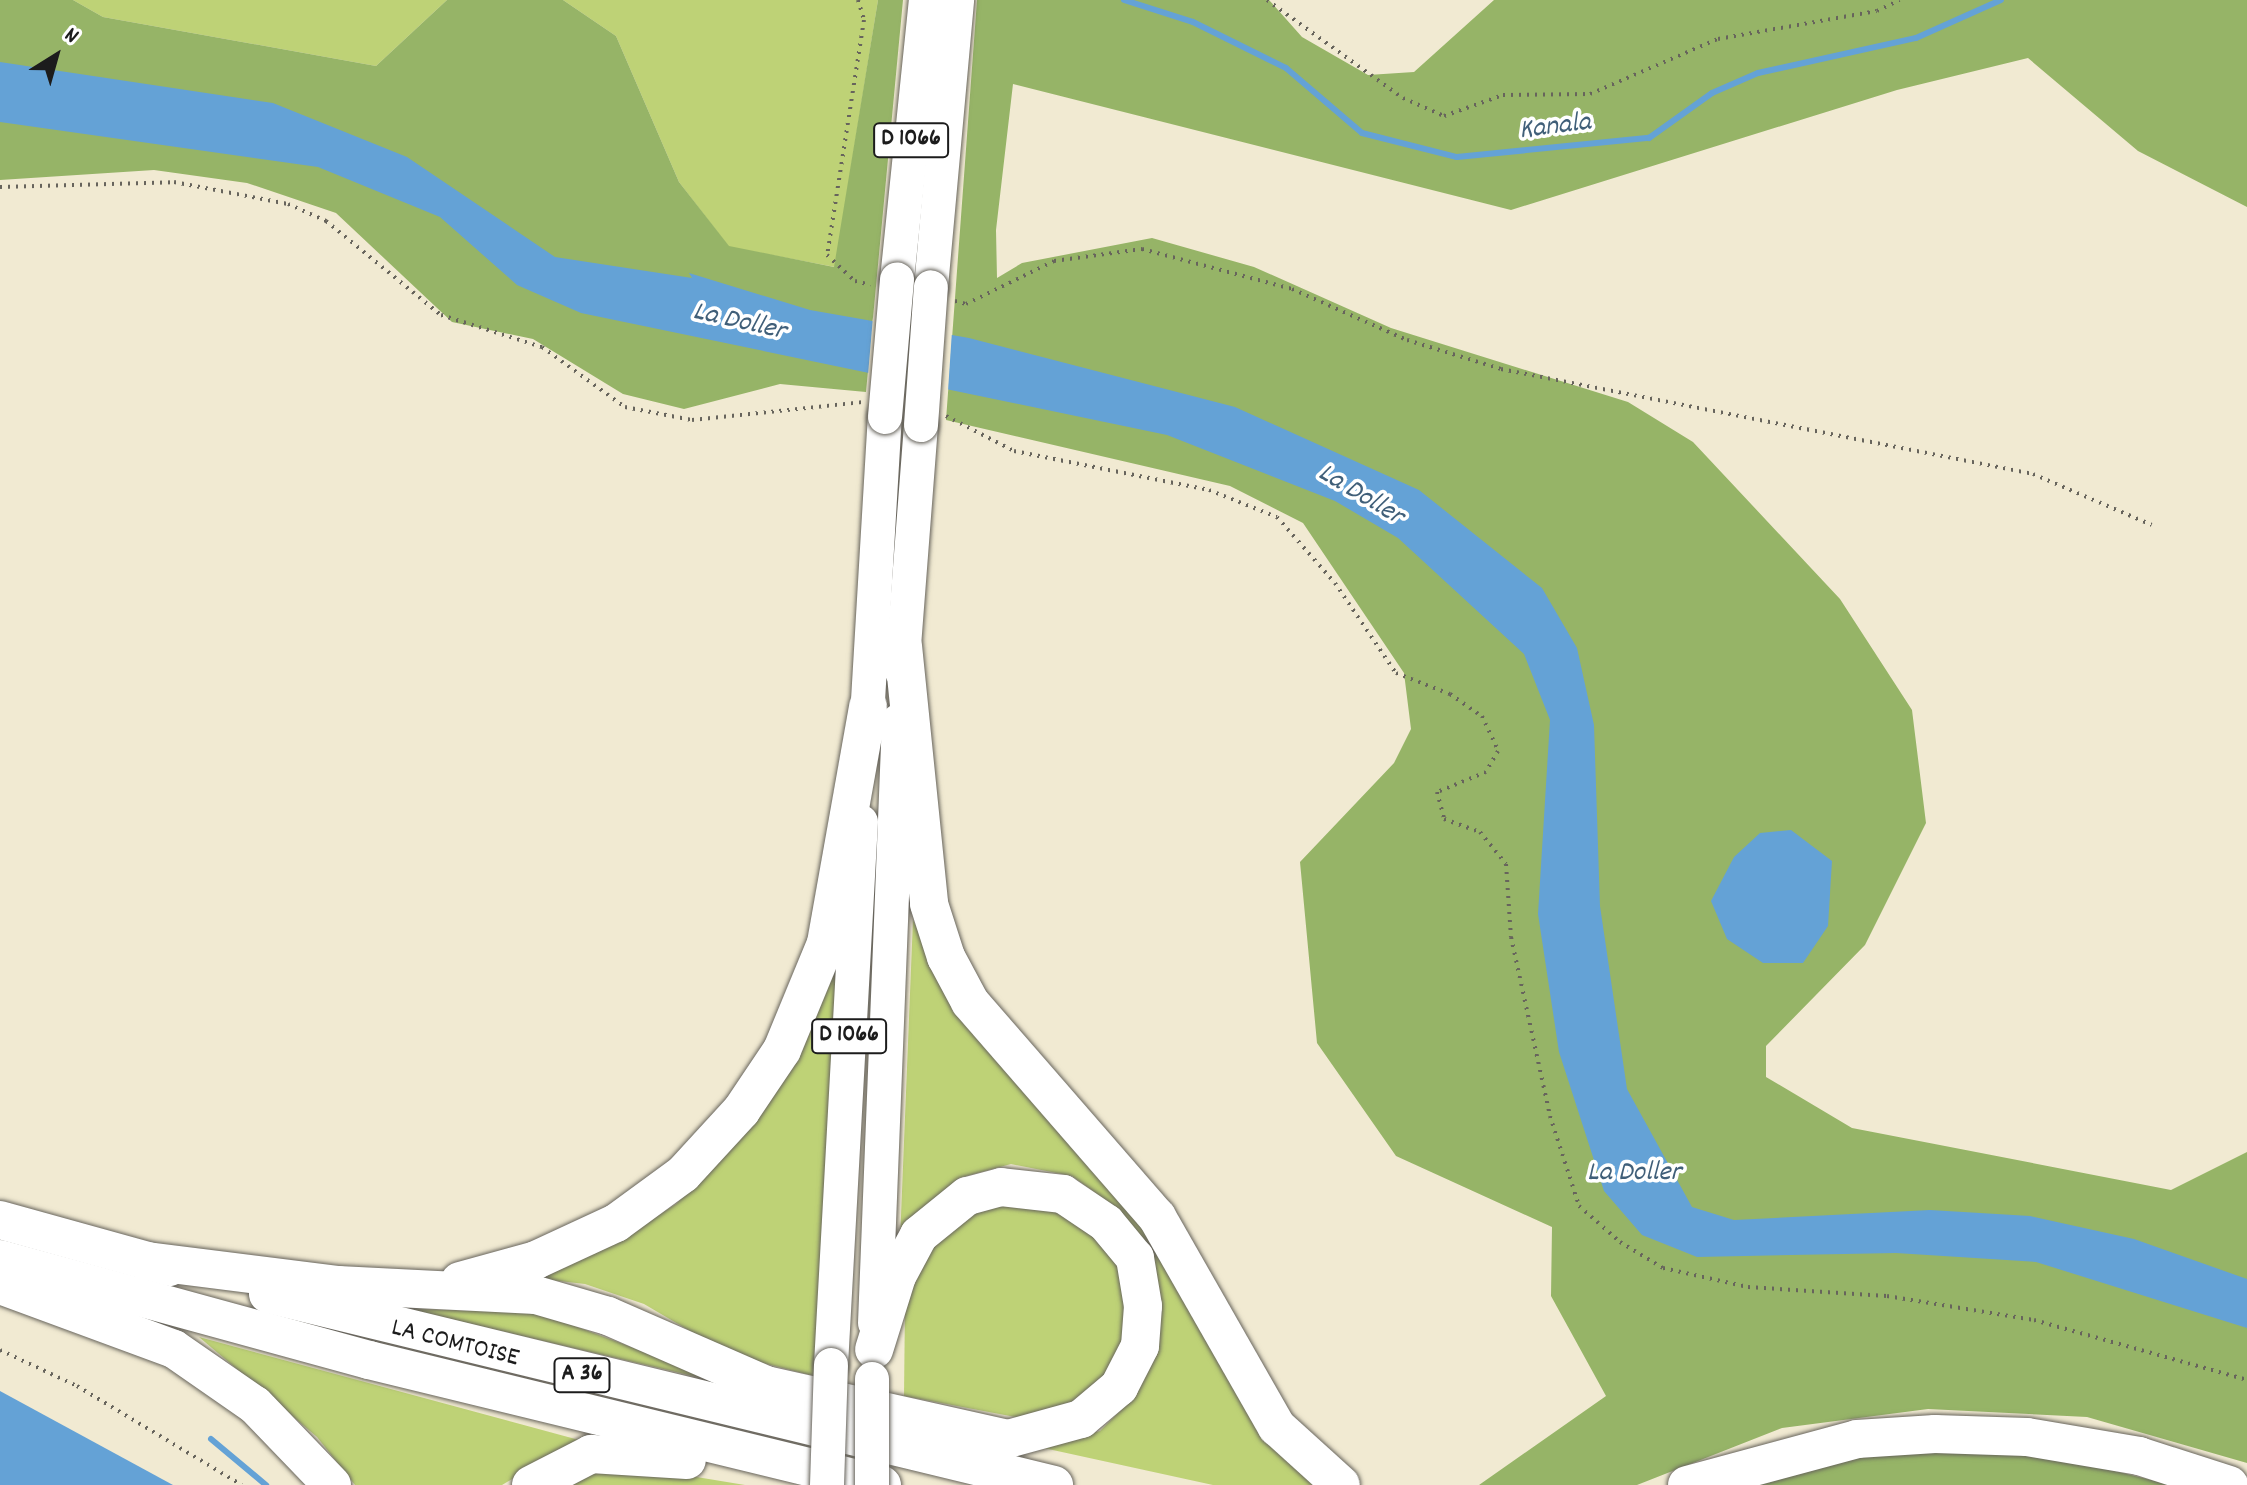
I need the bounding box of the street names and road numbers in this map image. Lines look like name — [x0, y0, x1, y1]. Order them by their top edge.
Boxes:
road number: D 1066 — [873, 120, 949, 160]
road number: D 1066 — [811, 1016, 887, 1056]
street label: LA COMTOISE — [388, 1313, 522, 1375]
road number: A 36 — [552, 1355, 612, 1395]

